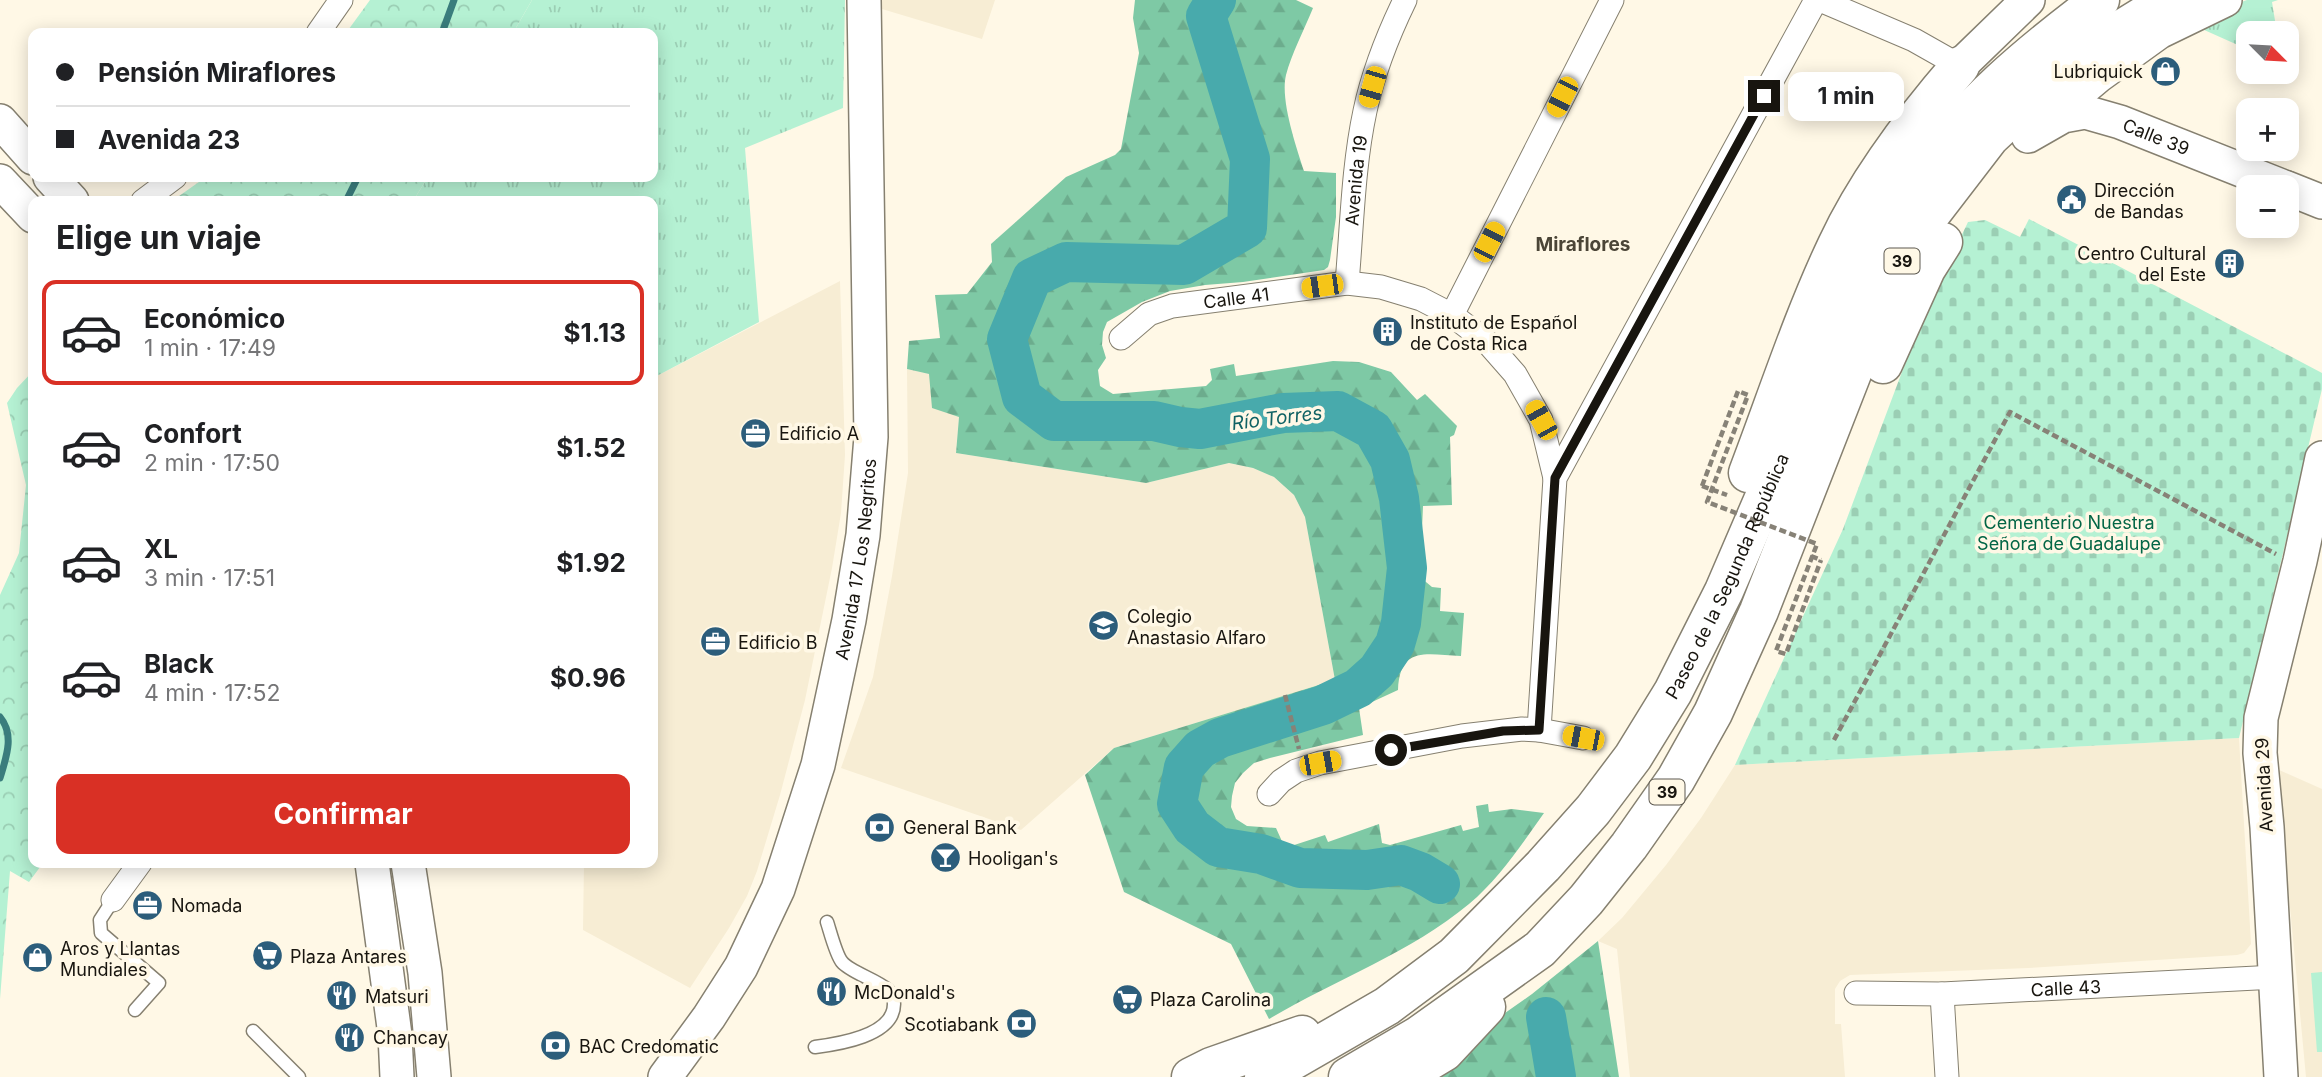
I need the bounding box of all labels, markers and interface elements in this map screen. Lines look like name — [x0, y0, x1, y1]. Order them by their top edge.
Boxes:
north arrow — [2236, 21, 2300, 84]
map controls — [2236, 21, 2299, 238]
shop icon: Lubriquick — [2149, 54, 2183, 88]
text: Pensión Miraflores — [98, 57, 336, 88]
place label: Lubriquick — [2054, 61, 2143, 82]
car — [1357, 64, 1388, 110]
callout: 1 min — [1788, 72, 1904, 120]
car — [1544, 74, 1581, 120]
route end — [1748, 80, 1780, 112]
text: 1 min — [1818, 82, 1874, 110]
button: + — [2236, 98, 2299, 161]
street label: Calle 39 — [2120, 114, 2193, 159]
text: Avenida 23 — [98, 124, 240, 155]
street label: Avenida 19 — [1341, 133, 1371, 227]
button: − — [2236, 175, 2299, 238]
place label: Dirección de Bandas — [2094, 180, 2184, 222]
public building icon: Dirección de Bandas — [2054, 183, 2088, 217]
text: Elige un viaje — [56, 218, 261, 257]
car — [1471, 219, 1508, 265]
district label: Miraflores — [1536, 233, 1630, 256]
place label: Centro Cultural del Este — [2077, 243, 2206, 285]
building icon: Centro Cultural del Este — [2212, 246, 2246, 280]
road number: 39 — [1884, 248, 1920, 274]
car — [1300, 273, 1345, 299]
street label: Calle 41 — [1202, 283, 1270, 312]
icon: car — [60, 301, 123, 364]
text: Económico — [144, 303, 285, 334]
place label: Instituto de Español de Costa Rica — [1410, 312, 1577, 354]
building icon: Instituto de Español de Costa Rica — [1370, 315, 1404, 349]
text: $1.13 — [563, 317, 626, 348]
text: 1 min · 17:49 — [144, 334, 276, 362]
car — [1522, 397, 1561, 443]
water label: Río Torres — [1230, 401, 1324, 435]
icon: car — [60, 416, 123, 479]
office icon: Edificio A — [739, 416, 773, 450]
text: Confort — [144, 418, 242, 449]
place label: Edificio A — [779, 423, 859, 444]
text: $1.52 — [556, 432, 626, 463]
text: 2 min · 17:50 — [144, 449, 280, 477]
street label: Paseo de la Segunda República — [1661, 450, 1793, 703]
street label: Avenida 17 Los Negritos — [830, 458, 880, 662]
park label: Cementerio Nuestra Señora de Guadalupe — [1977, 512, 2161, 554]
icon: car — [60, 531, 123, 594]
text: XL — [144, 533, 178, 564]
text: $1.92 — [556, 547, 626, 578]
text: 3 min · 17:51 — [144, 564, 275, 592]
place label: Colegio Anastasio Alfaro — [1127, 606, 1266, 648]
school or university icon: Colegio Anastasio Alfaro — [1087, 609, 1121, 643]
office icon: Edificio B — [698, 625, 732, 659]
place label: Edificio B — [738, 632, 818, 653]
icon: car — [60, 646, 123, 709]
text: Black — [144, 648, 214, 679]
text: $0.96 — [550, 662, 626, 693]
text: 4 min · 17:52 — [144, 679, 280, 707]
car — [1561, 724, 1606, 752]
route start — [1375, 734, 1407, 766]
street label: Avenida 29 — [2251, 737, 2277, 833]
car — [1298, 749, 1343, 777]
button: Confirmar — [56, 774, 630, 854]
road number: 39 — [1650, 779, 1684, 804]
bank icon: General Bank — [863, 810, 897, 844]
place label: General Bank — [903, 817, 1017, 838]
bar icon: Hooligan's — [928, 841, 962, 875]
place label: Hooligan's — [968, 848, 1058, 869]
office icon: Nomada — [131, 888, 165, 922]
place label: Nomada — [171, 895, 242, 916]
place label: Aros y Llantas Mundiales — [60, 938, 180, 980]
supermarket icon: Plaza Antares — [250, 939, 284, 973]
shop icon: Aros y Llantas Mundiales — [20, 941, 54, 975]
place label: Plaza Antares — [290, 946, 407, 967]
restaurant icon: McDonald's — [814, 975, 848, 1009]
street label: Calle 43 — [2030, 975, 2101, 1000]
restaurant icon: Matsuri — [325, 979, 359, 1013]
place label: McDonald's — [854, 982, 955, 1003]
supermarket icon: Plaza Carolina — [1110, 982, 1144, 1016]
place label: Matsuri — [365, 986, 429, 1007]
place label: Plaza Carolina — [1150, 989, 1271, 1010]
bank icon: Scotiabank — [1005, 1007, 1039, 1041]
place label: Scotiabank — [904, 1014, 999, 1035]
restaurant icon: Chancay — [333, 1020, 367, 1054]
place label: Chancay — [373, 1027, 448, 1048]
bank icon: BAC Credomatic — [539, 1029, 573, 1063]
place label: BAC Credomatic — [579, 1036, 719, 1057]

